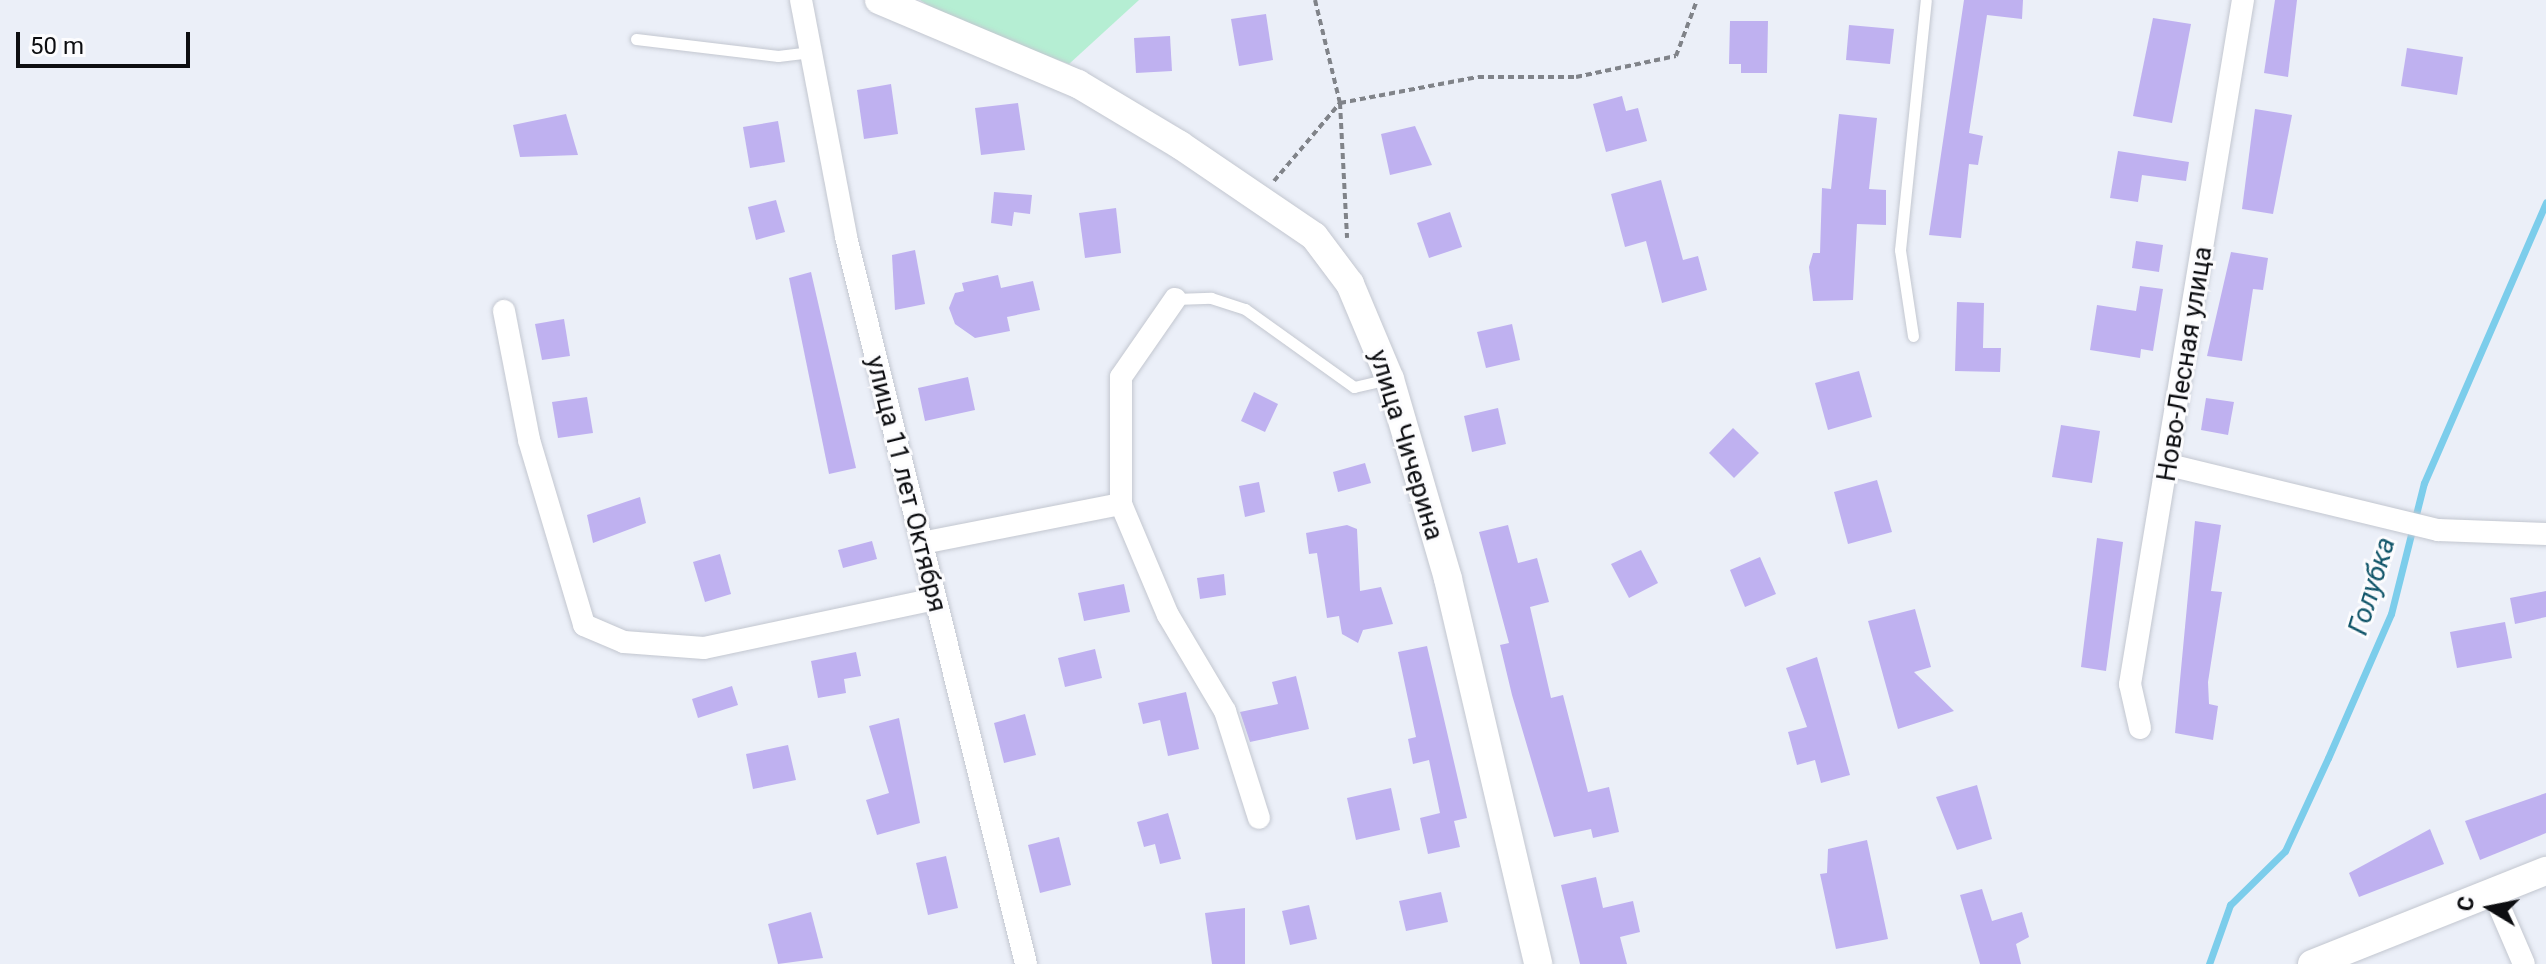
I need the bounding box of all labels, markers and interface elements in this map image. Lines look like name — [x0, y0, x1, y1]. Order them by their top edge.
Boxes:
scale bar — [20, 16, 194, 66]
text: 50 m — [30, 32, 84, 60]
street label: Ново-Лесная улица — [2151, 244, 2219, 484]
street label: улица Чичерина — [1362, 346, 1450, 544]
street label: улица 11 лет Октября — [859, 353, 953, 615]
water label: Голубка — [2341, 533, 2403, 639]
north arrow — [2450, 868, 2530, 948]
text: С — [2452, 894, 2479, 913]

